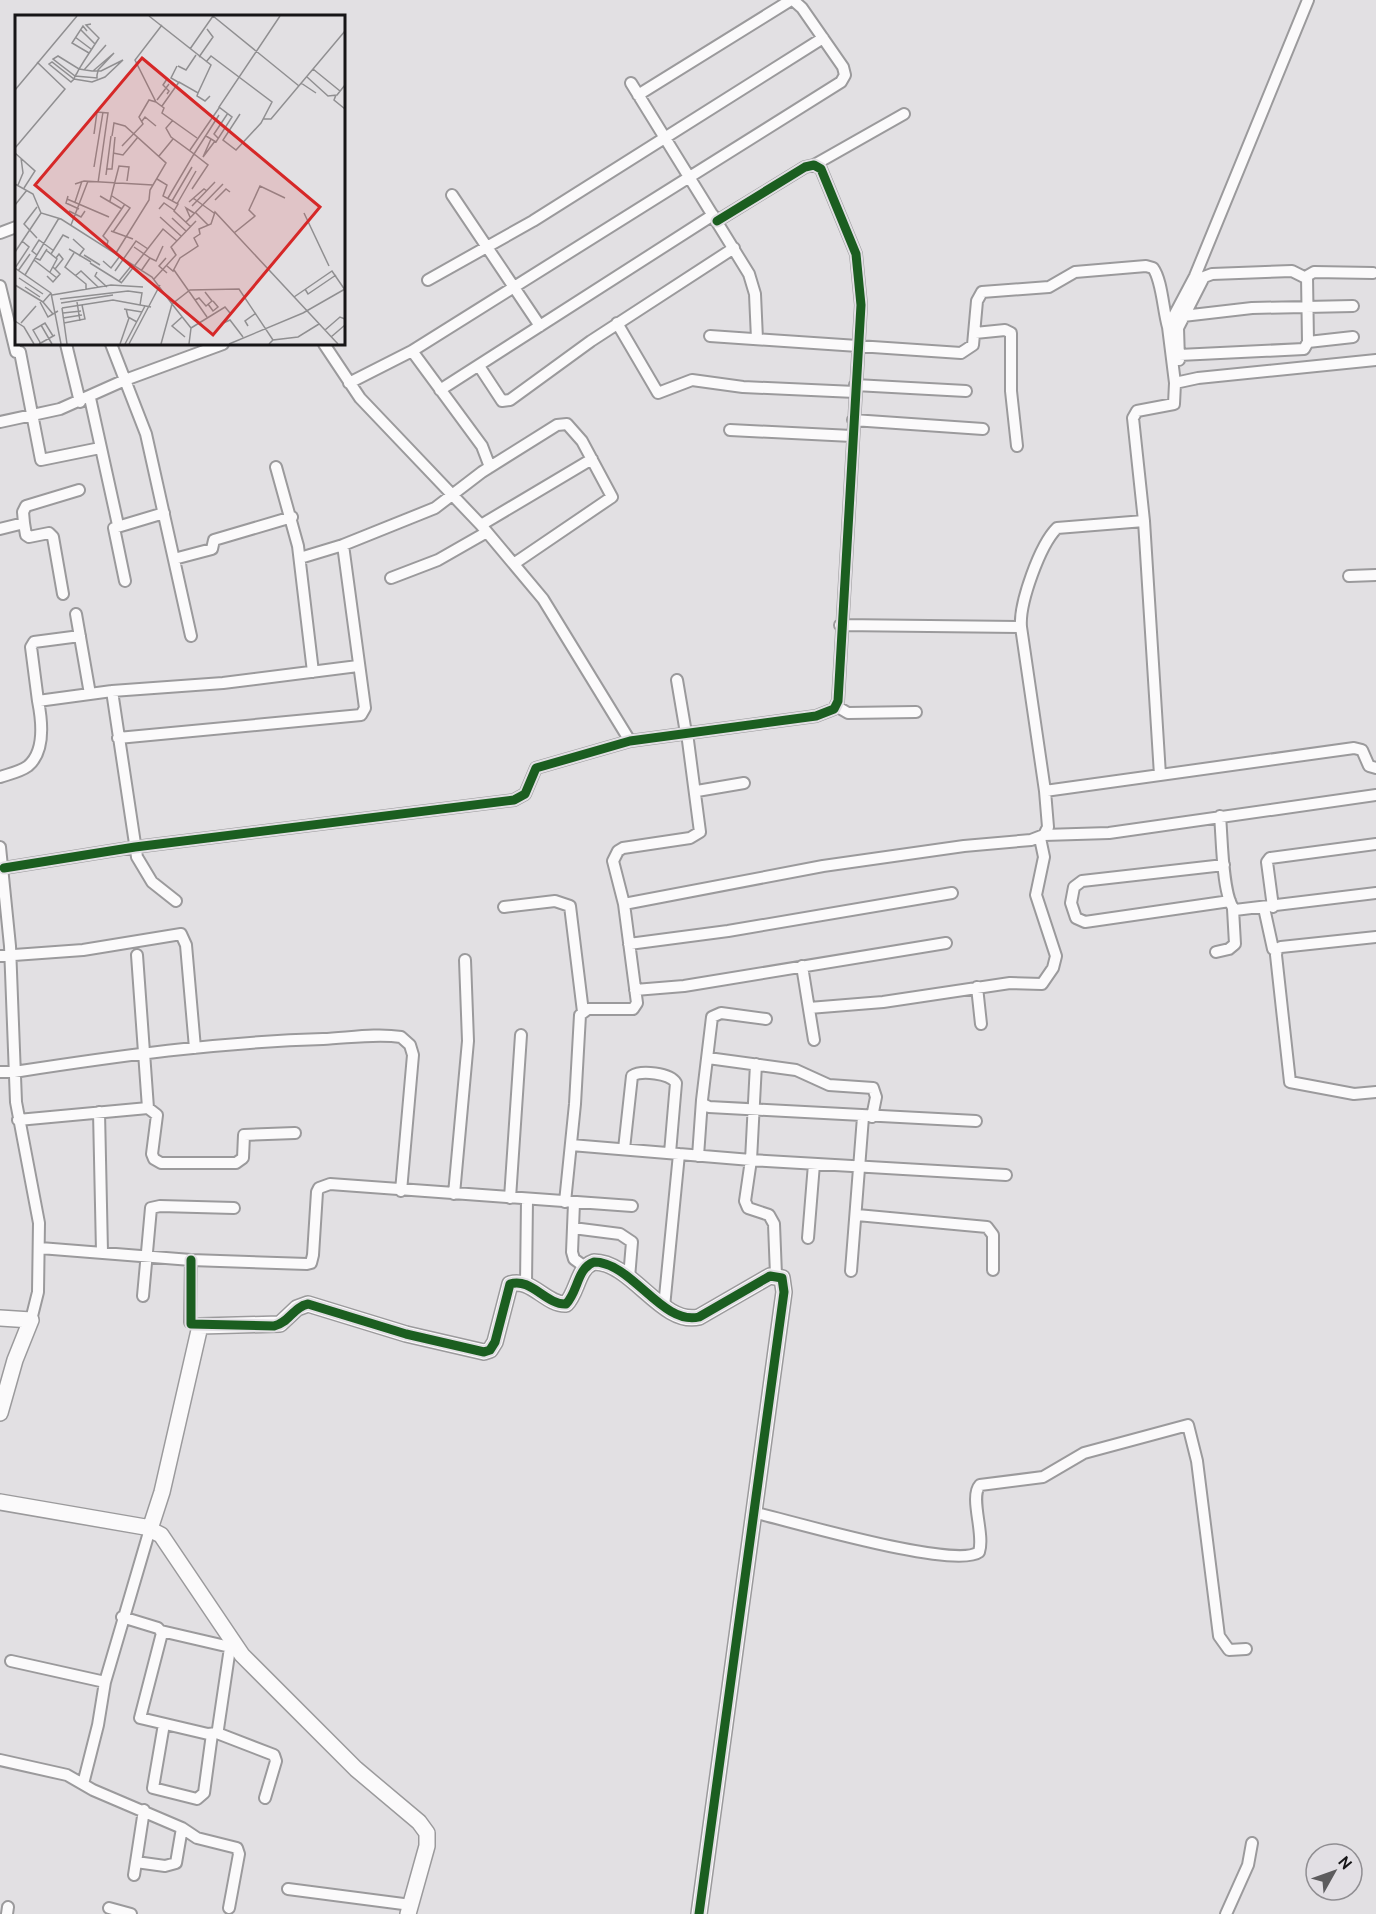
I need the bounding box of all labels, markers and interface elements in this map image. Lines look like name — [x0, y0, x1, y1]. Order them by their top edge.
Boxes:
inset map — [15, 15, 345, 345]
north arrow — [1304, 1842, 1364, 1902]
text: N — [1334, 1852, 1356, 1873]

